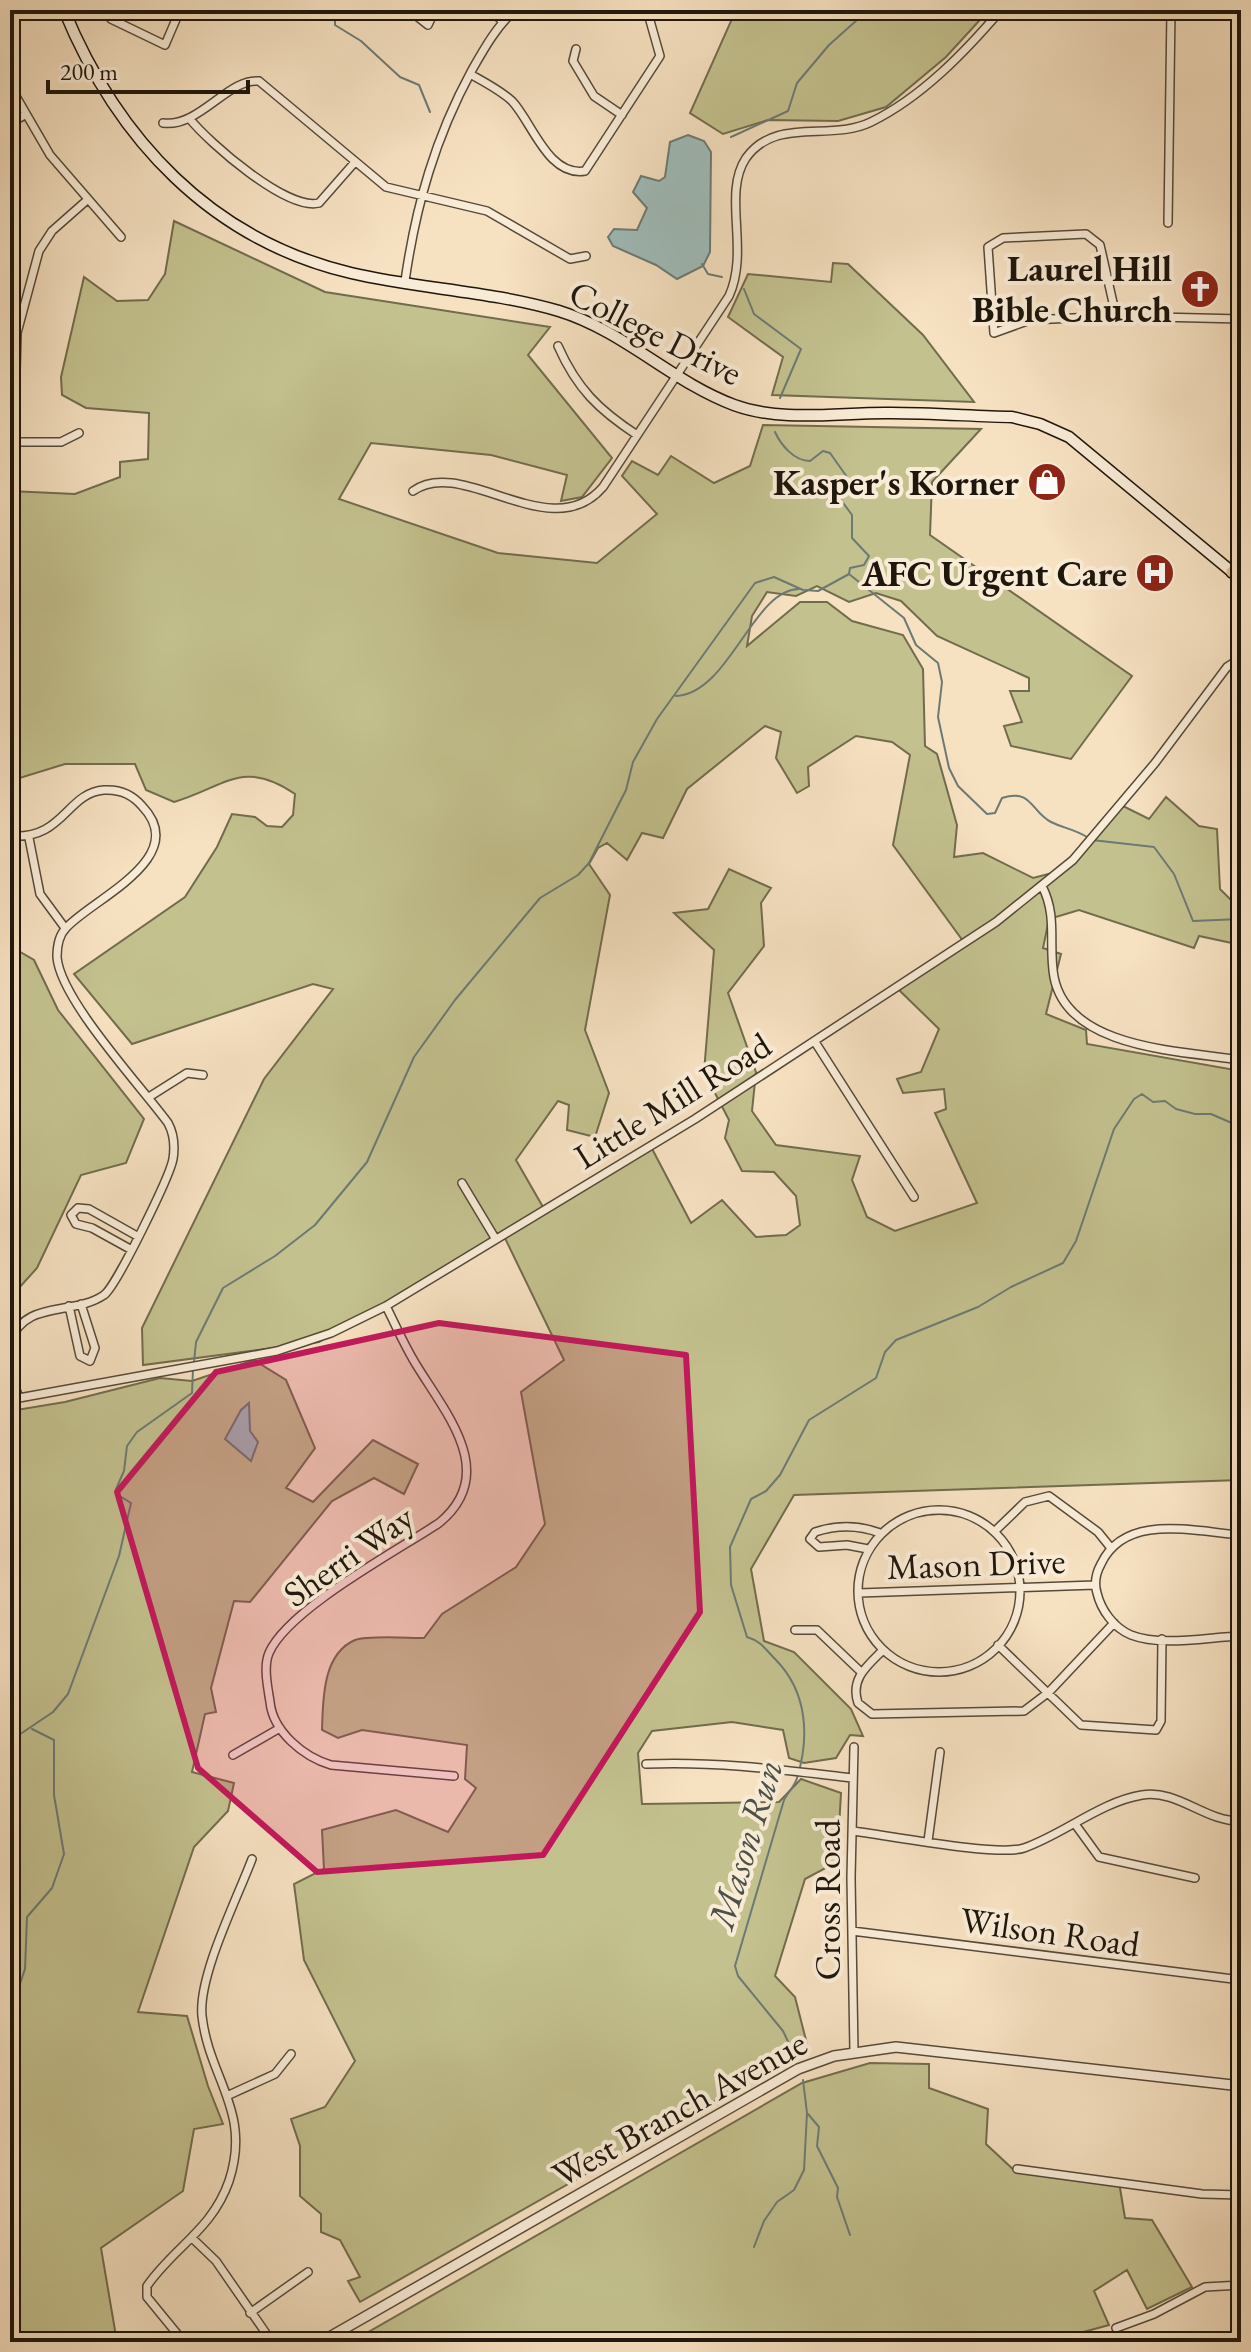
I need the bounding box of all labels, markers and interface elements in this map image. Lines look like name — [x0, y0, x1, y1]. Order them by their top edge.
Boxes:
scale bar — [48, 44, 248, 94]
text: 200 m — [60, 56, 118, 87]
place label: Laurel Hill Bible Church — [972, 245, 1172, 333]
church icon: Laurel Hill Bible Church — [1179, 268, 1221, 310]
street label: College Drive — [561, 269, 750, 396]
place label: Kasper's Korner — [773, 459, 1019, 506]
shop icon: Kasper's Korner — [1026, 461, 1068, 503]
place label: AFC Urgent Care — [861, 550, 1127, 597]
hospital icon: AFC Urgent Care — [1134, 552, 1176, 594]
street label: Little Mill Road — [565, 1021, 780, 1180]
street label: Sherri Way — [274, 1493, 423, 1617]
street label: Mason Drive — [886, 1537, 1066, 1590]
water label: Mason Run — [695, 1754, 793, 1936]
street label: Cross Road — [804, 1819, 851, 1981]
street label: Wilson Road — [957, 1896, 1143, 1967]
street label: West Branch Avenue — [544, 2019, 815, 2198]

